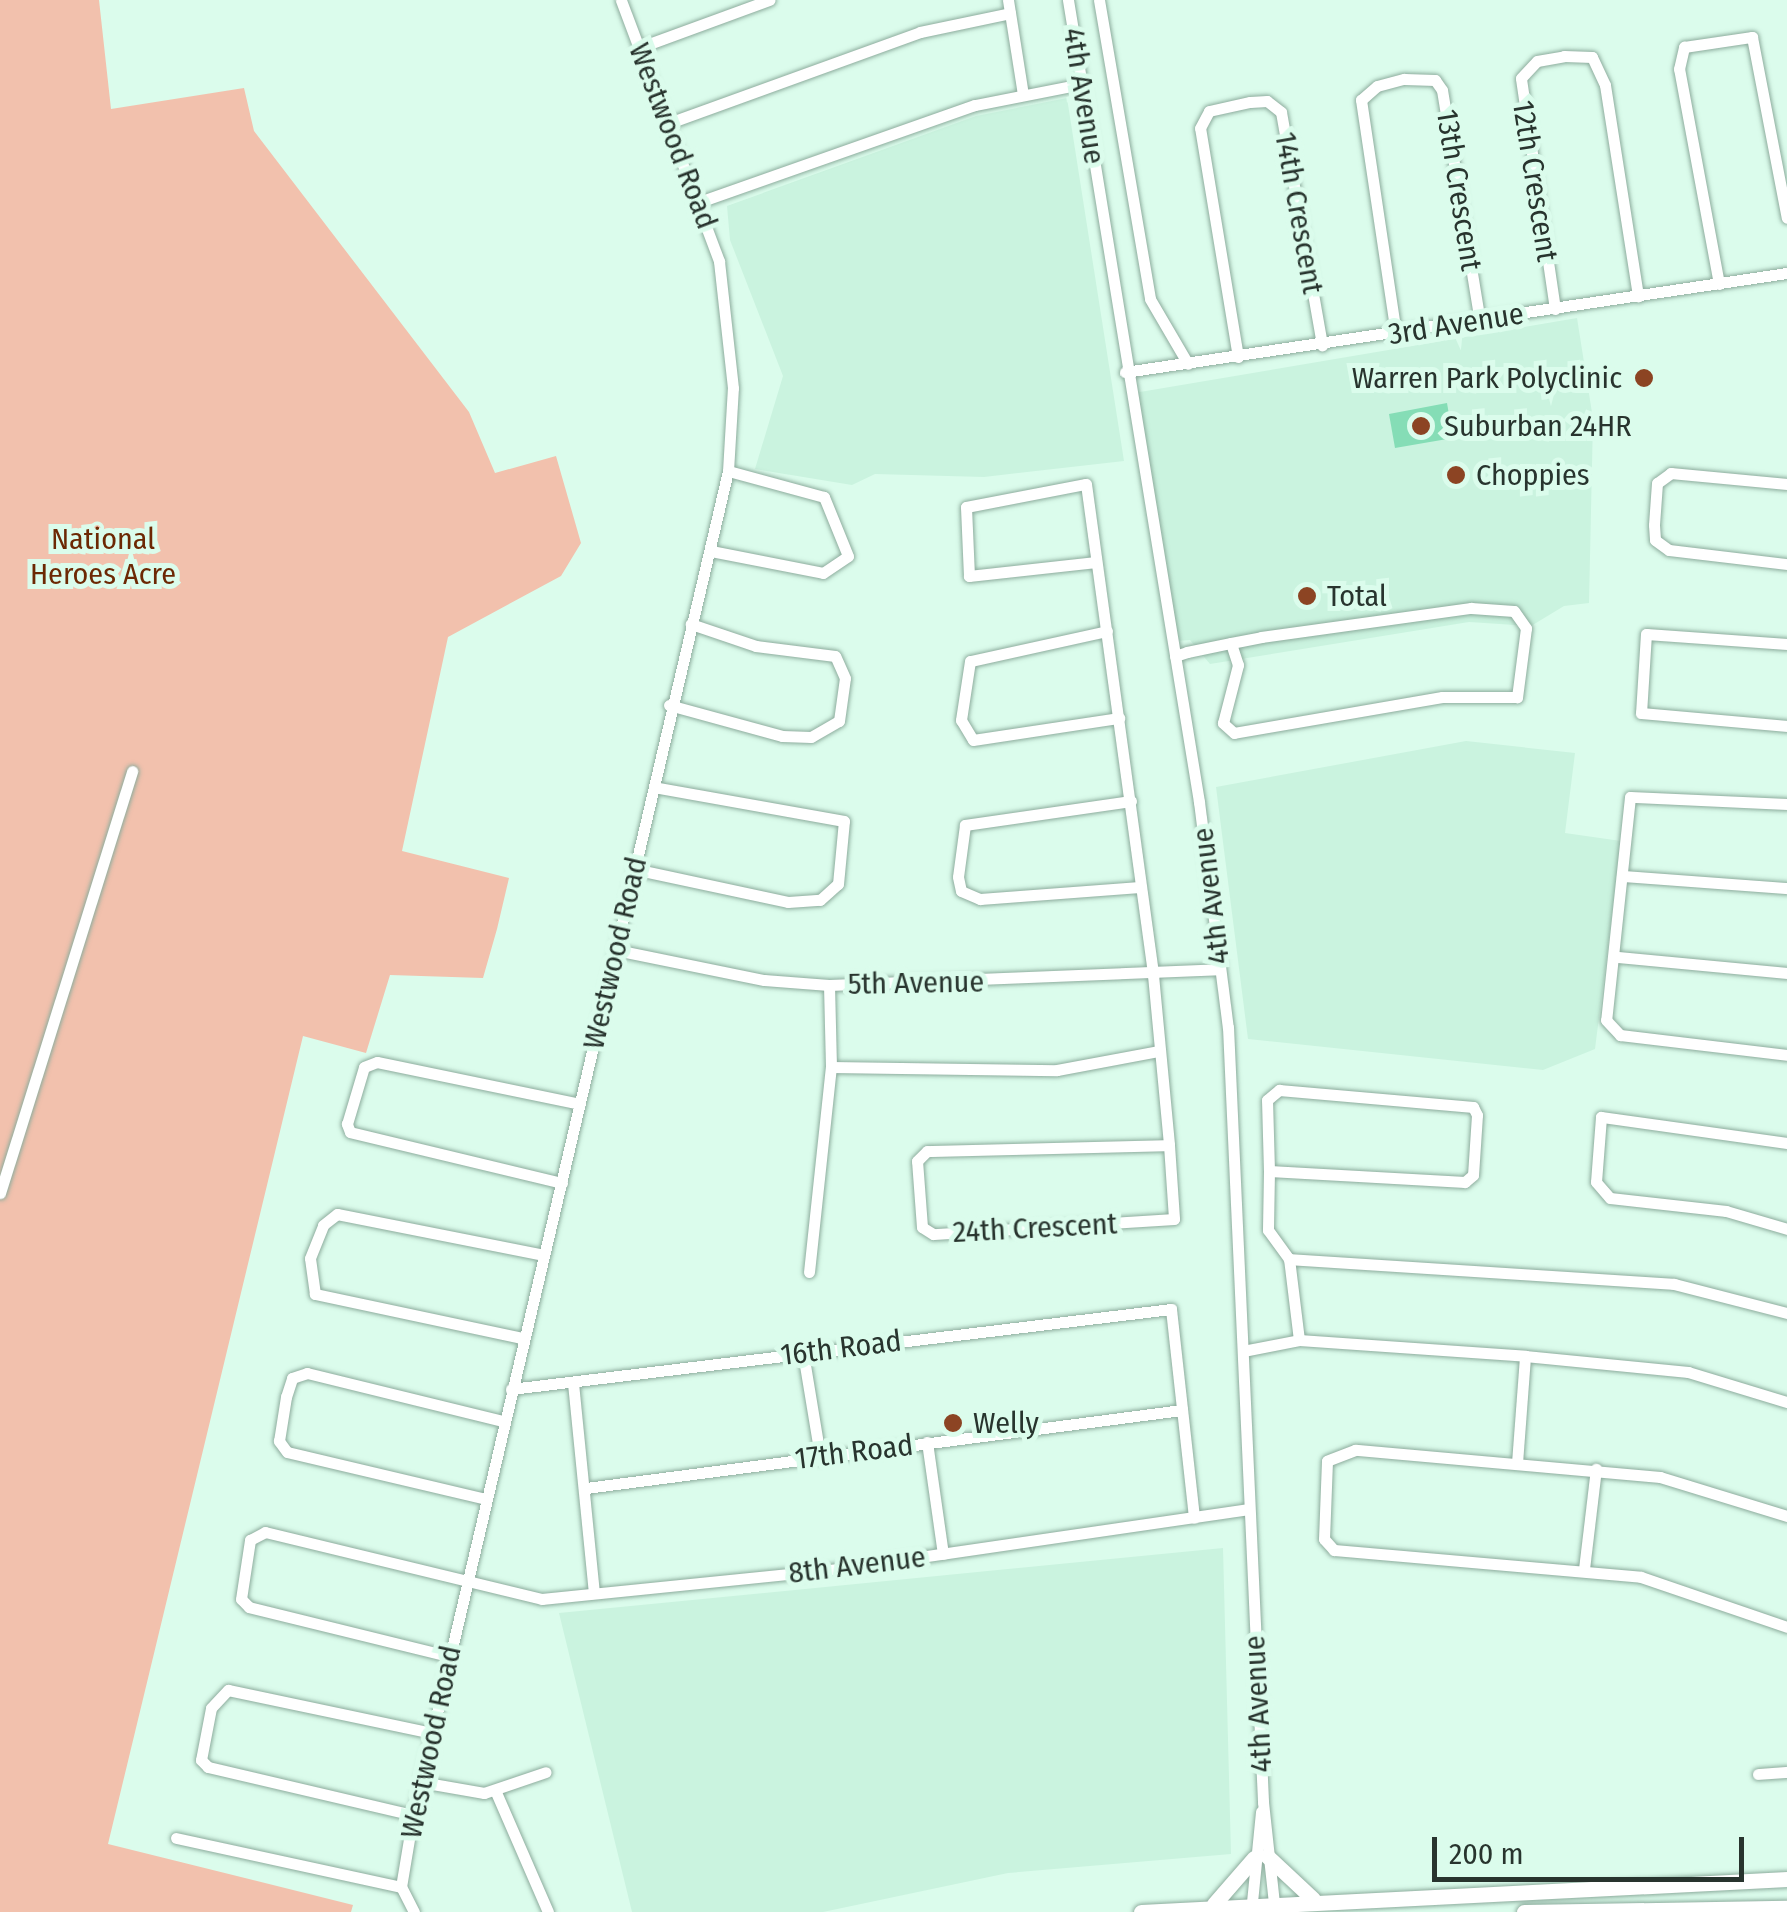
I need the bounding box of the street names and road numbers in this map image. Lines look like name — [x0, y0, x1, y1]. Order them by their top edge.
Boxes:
street label: 4th Avenue — [1055, 25, 1113, 167]
street label: Westwood Road — [621, 38, 725, 234]
street label: 12th Crescent — [1505, 98, 1565, 264]
street label: 13th Crescent — [1428, 107, 1490, 273]
street label: 14th Crescent — [1267, 129, 1331, 297]
street label: 3rd Avenue — [1386, 296, 1526, 352]
street label: 4th Avenue — [1185, 826, 1237, 966]
street label: Westwood Road — [575, 853, 655, 1053]
street label: 5th Avenue — [848, 964, 984, 1002]
street label: 24th Crescent — [952, 1206, 1118, 1250]
street label: 16th Road — [779, 1323, 903, 1373]
street label: 17th Road — [793, 1427, 915, 1477]
street label: 8th Avenue — [786, 1539, 928, 1591]
street label: 4th Avenue — [1236, 1634, 1280, 1774]
street label: Westwood Road — [393, 1642, 469, 1842]

